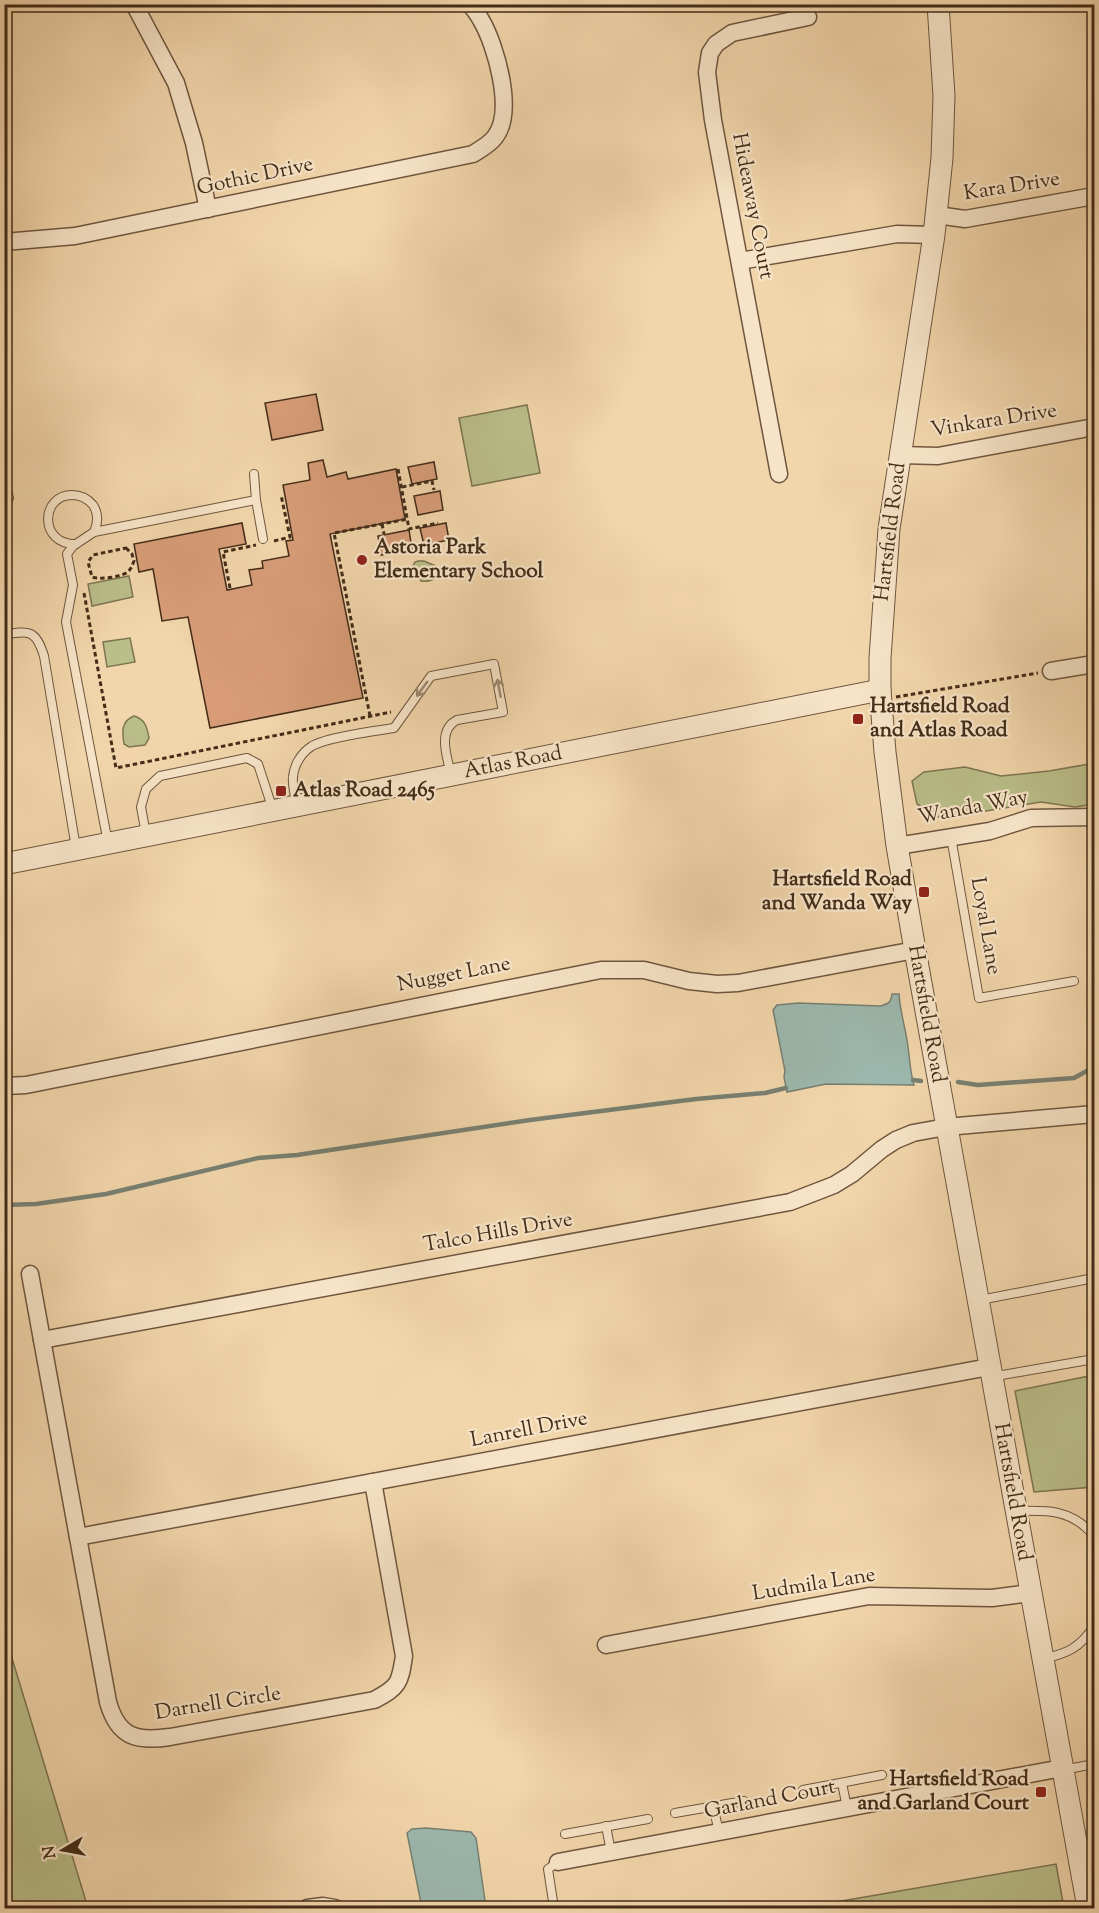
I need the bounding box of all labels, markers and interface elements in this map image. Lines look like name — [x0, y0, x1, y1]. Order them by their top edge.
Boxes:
street label: Hideaway Court — [723, 130, 781, 282]
street label: Gothic Drive — [194, 150, 316, 204]
street label: Kara Drive — [962, 165, 1062, 209]
street label: Vinkara Drive — [929, 396, 1059, 446]
street label: Hartsfield Road — [868, 461, 914, 603]
place label: Astoria Park Elementary School — [374, 533, 544, 587]
marker: Astoria Park Elementary School — [355, 553, 369, 567]
one-way arrow — [493, 678, 504, 698]
one-way arrow — [416, 680, 428, 696]
place label: Hartsfield Road and Atlas Road — [870, 692, 1010, 746]
marker: Hartsfield Road and Atlas Road — [851, 712, 865, 726]
street label: Atlas Road — [461, 739, 565, 787]
place label: Atlas Road 2465 — [293, 776, 436, 806]
street label: Wanda Way — [915, 782, 1031, 833]
marker: Atlas Road 2465 — [274, 784, 288, 798]
place label: Hartsfield Road and Wanda Way — [762, 865, 913, 919]
street label: Loyal Lane — [962, 875, 1008, 977]
marker: Hartsfield Road and Wanda Way — [917, 885, 931, 899]
street label: Hartsfield Road — [899, 943, 953, 1085]
street label: Nugget Lane — [395, 949, 513, 1001]
street label: Talco Hills Drive — [421, 1205, 575, 1261]
street label: Lanrell Drive — [468, 1404, 590, 1456]
street label: Hartsfield Road — [985, 1421, 1039, 1563]
street label: Ludmila Lane — [750, 1560, 878, 1610]
street label: Darnell Circle — [153, 1679, 283, 1729]
place label: Hartsfield Road and Garland Court — [857, 1765, 1030, 1819]
street label: Garland Court — [702, 1773, 838, 1827]
marker: Hartsfield Road and Garland Court — [1034, 1785, 1048, 1799]
north arrow — [33, 1820, 93, 1880]
text: N — [38, 1844, 63, 1860]

